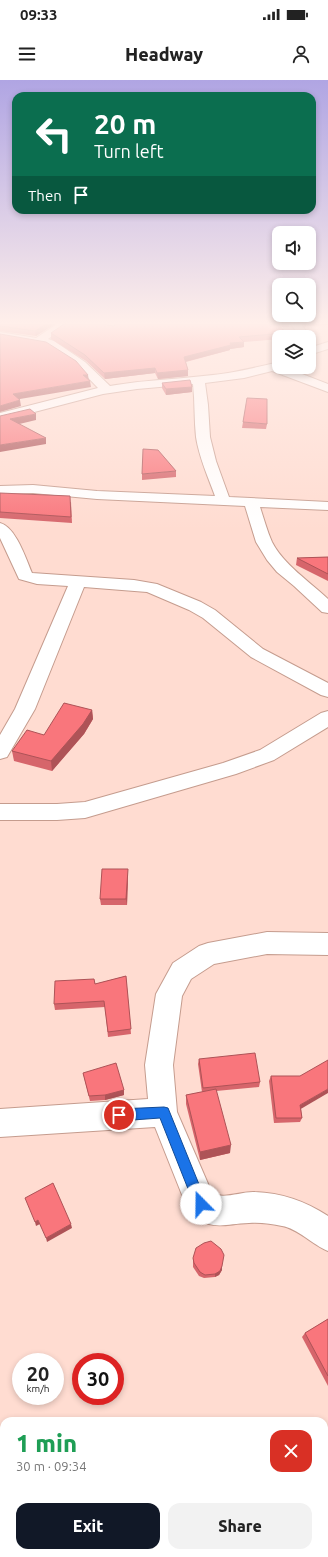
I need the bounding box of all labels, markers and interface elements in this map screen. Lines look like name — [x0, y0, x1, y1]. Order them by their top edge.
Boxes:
text: 09:33 — [20, 6, 58, 23]
icon: menu — [16, 43, 38, 65]
icon: person — [290, 43, 312, 65]
text: Headway — [125, 44, 203, 64]
icon: left — [28, 108, 80, 160]
text: 20 m — [94, 108, 156, 139]
text: Turn left — [94, 141, 164, 161]
icon: arrive — [70, 184, 92, 206]
text: Then — [28, 187, 62, 204]
map controls — [272, 226, 316, 374]
button: sound — [272, 226, 316, 270]
button: search — [272, 278, 316, 322]
button: layers — [272, 330, 316, 374]
pin — [102, 1098, 136, 1132]
icon: arrive — [108, 1104, 130, 1126]
position arrow — [180, 1183, 222, 1225]
speed limit sign: 30 — [72, 1353, 124, 1405]
text: 20 — [27, 1362, 49, 1385]
text: km/h — [26, 1383, 50, 1394]
text: 1 min — [16, 1430, 77, 1457]
button: close — [270, 1430, 312, 1472]
text: 30 m · 09:34 — [16, 1459, 87, 1473]
button: Exit — [16, 1503, 160, 1549]
button: Share — [168, 1503, 312, 1549]

